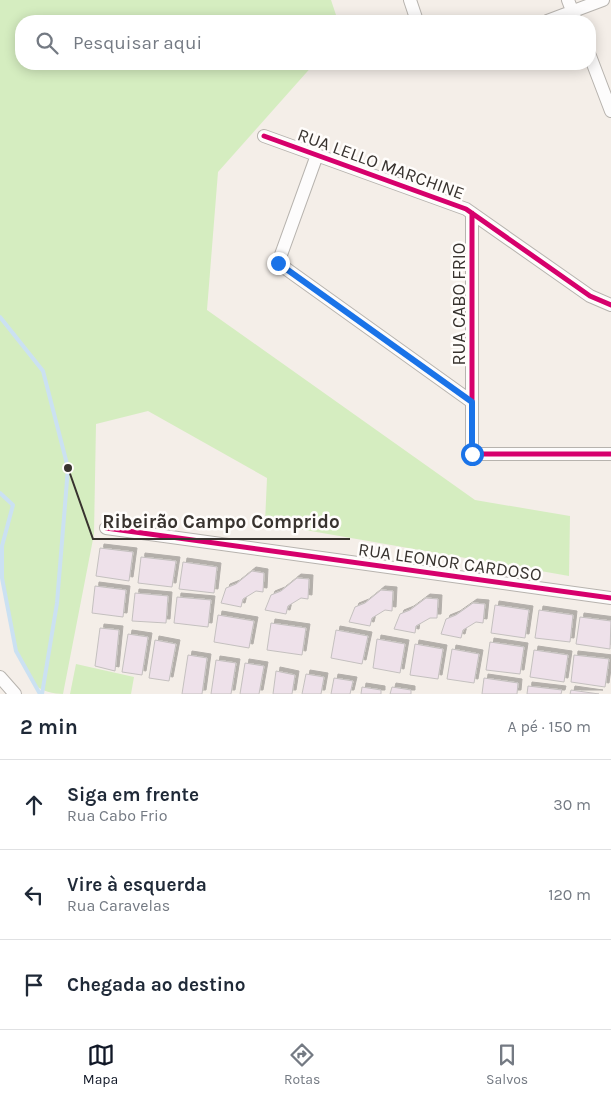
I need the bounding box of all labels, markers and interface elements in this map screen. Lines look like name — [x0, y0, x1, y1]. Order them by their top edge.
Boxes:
search box — [15, 15, 596, 70]
icon: search — [33, 29, 61, 57]
text: Pesquisar aqui — [73, 32, 202, 54]
street label: RUA LELLO MARCHINE — [295, 124, 467, 204]
street label: RUA CABO FRIO — [448, 243, 470, 365]
route end — [267, 252, 290, 275]
route start — [461, 443, 484, 466]
callout: Ribeirão Campo Comprido — [93, 505, 350, 539]
text: Ribeirão Campo Comprido — [102, 511, 340, 533]
street label: RUA LEONOR CARDOSO — [357, 538, 543, 586]
text: 2 min — [20, 715, 78, 739]
text: A pé · 150 m — [507, 717, 591, 736]
text: Siga em frente — [67, 784, 199, 806]
icon: ahead — [20, 791, 48, 819]
text: 30 m — [553, 795, 591, 814]
text: Rua Cabo Frio — [67, 806, 167, 825]
text: Vire à esquerda — [67, 874, 207, 896]
icon: left — [20, 881, 48, 909]
text: 120 m — [548, 885, 591, 904]
text: Rua Caravelas — [67, 896, 170, 915]
icon: arrive — [20, 971, 48, 999]
text: Chegada ao destino — [67, 974, 245, 996]
tab: Mapa — [83, 1041, 118, 1088]
tab: Rotas — [284, 1041, 320, 1088]
tab: Salvos — [486, 1041, 528, 1088]

